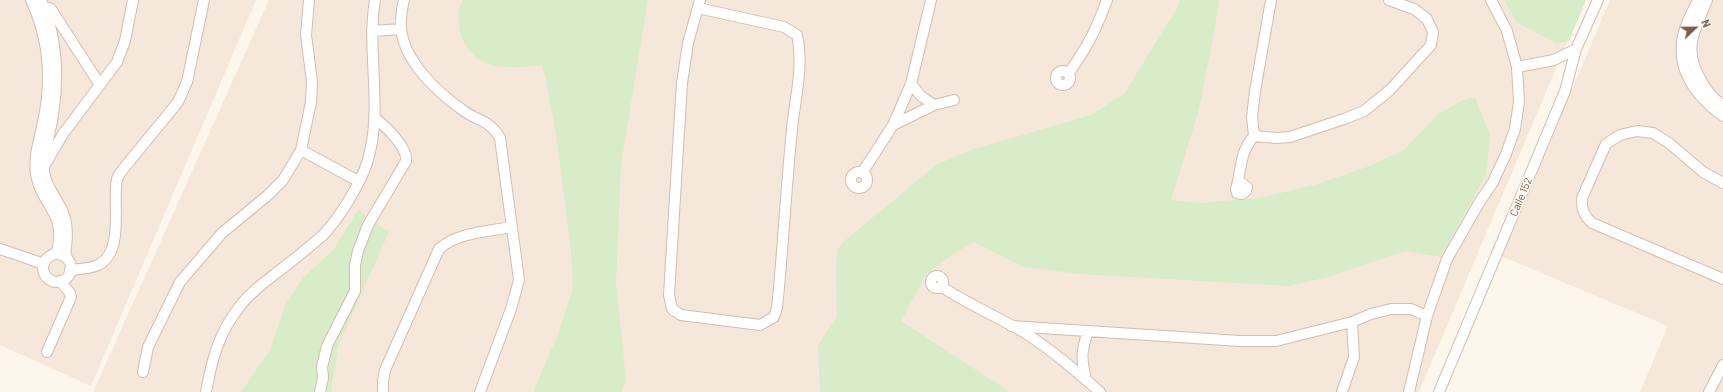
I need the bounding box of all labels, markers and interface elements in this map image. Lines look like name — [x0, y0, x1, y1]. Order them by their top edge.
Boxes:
north arrow — [1675, 8, 1715, 48]
text: N — [1699, 17, 1714, 29]
street label: Calle 152 — [1507, 176, 1535, 218]

